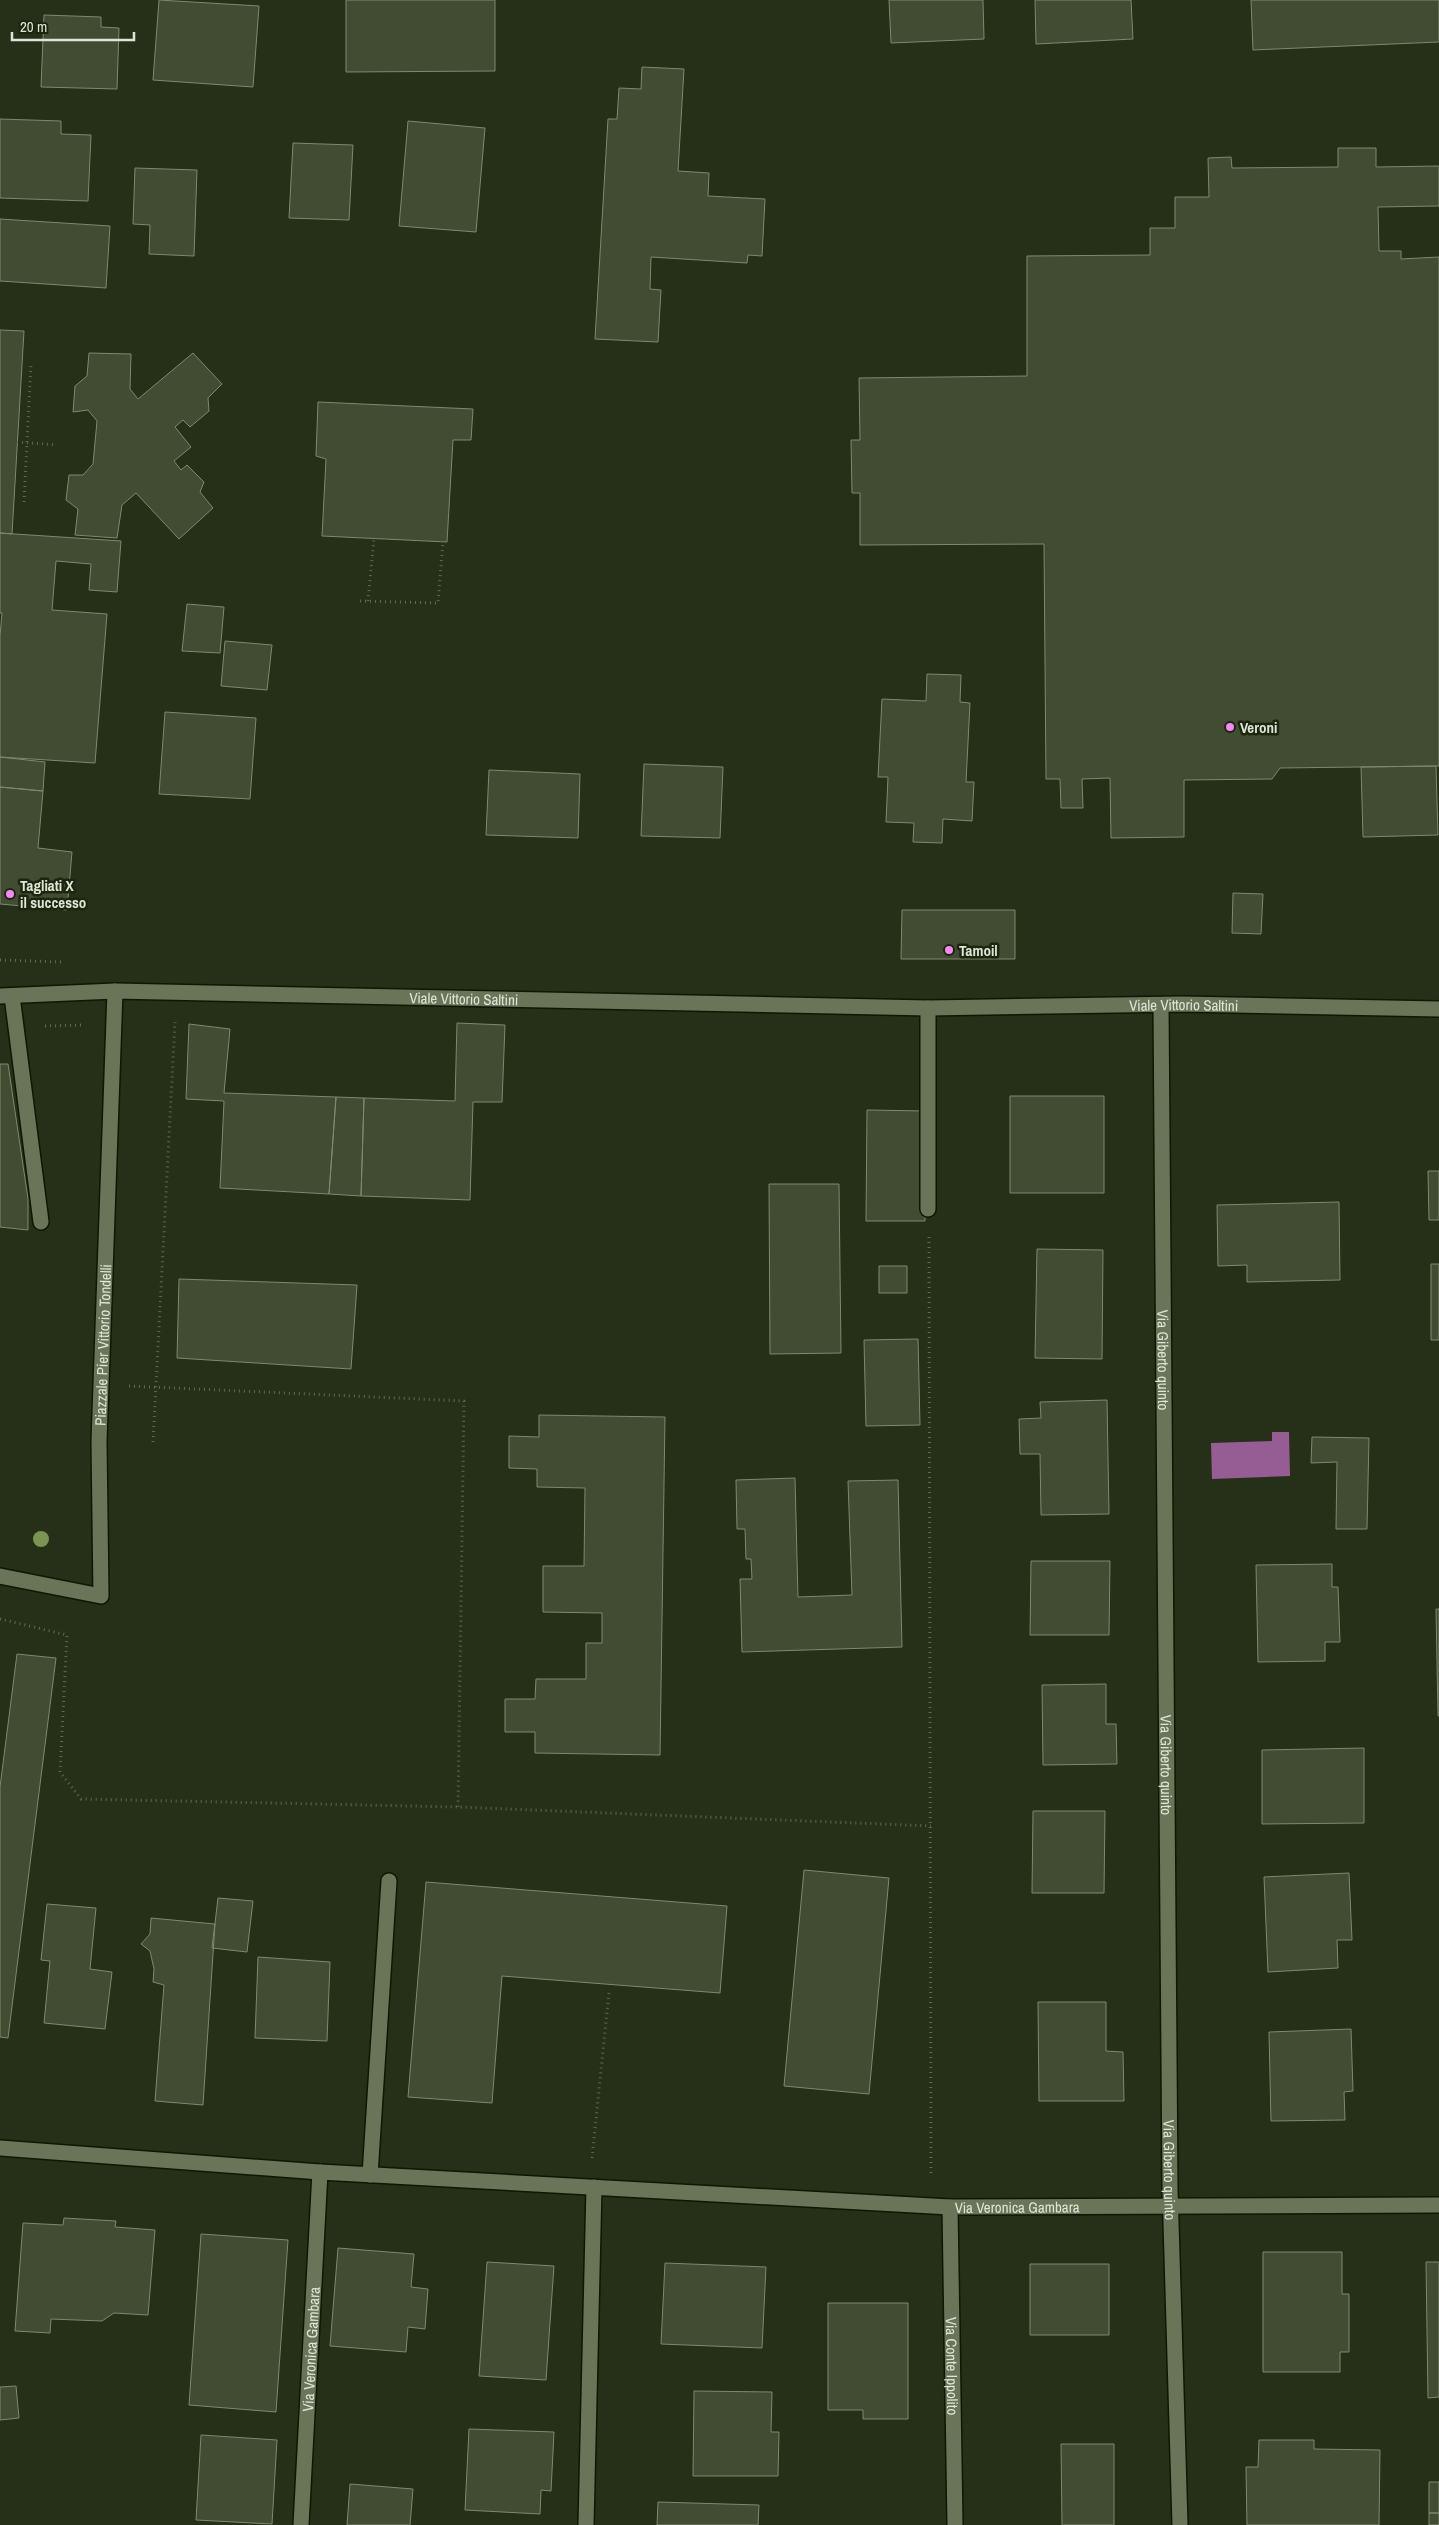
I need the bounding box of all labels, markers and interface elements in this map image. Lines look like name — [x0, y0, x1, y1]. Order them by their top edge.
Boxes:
scale bar — [12, 10, 135, 42]
text: 20 m — [20, 16, 47, 37]
place label: Veroni — [1240, 717, 1277, 738]
marker: Veroni — [1224, 721, 1236, 733]
place label: Tagliati X il successo — [20, 875, 86, 913]
marker: Tagliati X il successo — [4, 888, 16, 900]
place label: Tamoil — [959, 940, 998, 961]
marker: Tamoil — [943, 944, 955, 956]
street label: Viale Vittorio Saltini — [409, 987, 519, 1010]
street label: Viale Vittorio Saltini — [1129, 993, 1238, 1016]
street label: Piazzale Pier Vittorio Tondelli — [89, 1264, 116, 1426]
street label: Via Giberto quinto — [1153, 1310, 1175, 1410]
street label: Via Giberto quinto — [1156, 1715, 1178, 1815]
street label: Via Giberto quinto — [1159, 2120, 1181, 2221]
street label: Via Veronica Gambara — [955, 2196, 1080, 2217]
street label: Via Veronica Gambara — [297, 2286, 324, 2412]
street label: Via Conte Ippolito — [941, 2317, 964, 2415]

